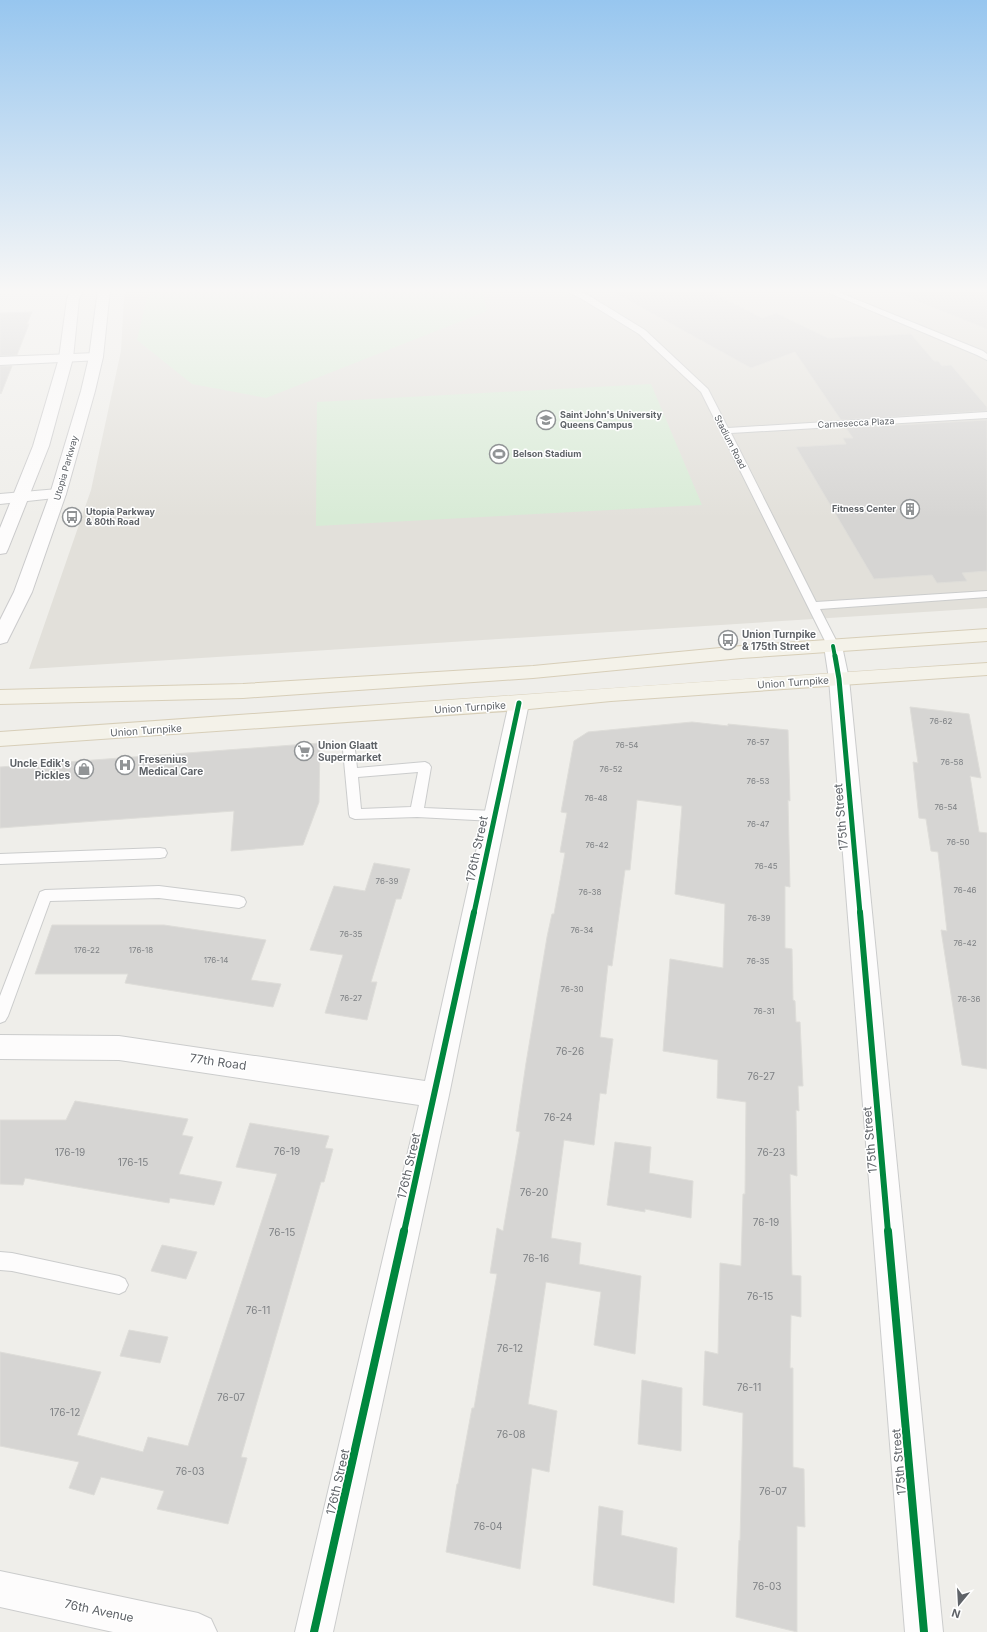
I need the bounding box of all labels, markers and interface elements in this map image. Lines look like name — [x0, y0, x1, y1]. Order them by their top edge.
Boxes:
school or university icon: Saint John's University Queens Campus — [535, 409, 557, 431]
place label: Saint John's University Queens Campus — [560, 409, 662, 430]
street label: Stadium Road — [712, 413, 749, 471]
street label: Carnesecca Plaza — [817, 415, 895, 430]
street label: Utopia Parkway — [51, 434, 80, 502]
sports icon: Belson Stadium — [488, 443, 510, 465]
place label: Belson Stadium — [513, 448, 581, 459]
building icon: Fitness Center — [899, 498, 921, 520]
place label: Fitness Center — [832, 503, 896, 514]
bus stop icon: Utopia Parkway & 80th Road — [61, 506, 83, 528]
place label: Utopia Parkway & 80th Road — [86, 506, 155, 527]
place label: Union Turnpike & 175th Street — [742, 628, 816, 652]
bus stop icon: Union Turnpike & 175th Street — [717, 629, 739, 651]
street label: Union Turnpike — [757, 674, 829, 690]
street label: Union Turnpike — [434, 699, 506, 715]
house number: 76-62 — [930, 716, 953, 726]
street label: Union Turnpike — [110, 722, 182, 738]
house number: 76-57 — [747, 737, 770, 747]
place label: Union Glaatt Supermarket — [318, 739, 382, 763]
supermarket icon: Union Glaatt Supermarket — [293, 740, 315, 762]
house number: 76-54 — [615, 740, 639, 750]
place label: Fresenius Medical Care — [139, 753, 203, 777]
hospital icon: Fresenius Medical Care — [114, 754, 136, 776]
place label: Uncle Edik's Pickles — [10, 757, 70, 781]
house number: 76-58 — [941, 757, 963, 767]
shop icon: Uncle Edik's Pickles — [73, 758, 95, 780]
house number: 76-52 — [600, 764, 623, 774]
house number: 76-53 — [747, 776, 769, 786]
street label: 175th Street — [830, 783, 851, 851]
house number: 76-48 — [584, 793, 608, 803]
house number: 76-54 — [934, 802, 958, 812]
street label: 176th Street — [462, 814, 491, 883]
house number: 76-47 — [747, 819, 770, 829]
house number: 76-50 — [947, 837, 969, 847]
house number: 76-42 — [585, 840, 609, 850]
house number: 76-45 — [754, 861, 778, 871]
house number: 76-39 — [376, 876, 398, 886]
house number: 76-46 — [953, 885, 977, 895]
house number: 76-38 — [579, 887, 601, 897]
house number: 76-39 — [748, 913, 770, 923]
house number: 76-34 — [570, 925, 594, 935]
house number: 76-35 — [340, 929, 363, 939]
house number: 76-42 — [953, 938, 977, 948]
house number: 176-22 — [74, 945, 100, 955]
house number: 176-18 — [129, 945, 153, 955]
house number: 176-14 — [204, 955, 228, 965]
house number: 76-35 — [747, 956, 770, 966]
house number: 76-30 — [561, 984, 583, 994]
house number: 76-27 — [340, 993, 363, 1003]
house number: 76-36 — [958, 994, 980, 1004]
house number: 76-31 — [753, 1006, 775, 1016]
house number: 76-26 — [556, 1045, 584, 1057]
street label: 77th Road — [189, 1050, 247, 1073]
house number: 76-27 — [747, 1070, 775, 1082]
street label: 175th Street — [859, 1106, 880, 1174]
house number: 76-24 — [544, 1111, 572, 1123]
street label: 176th Street — [394, 1131, 423, 1200]
house number: 76-19 — [274, 1145, 300, 1157]
house number: 176-19 — [55, 1146, 85, 1158]
house number: 76-23 — [757, 1146, 785, 1158]
house number: 176-15 — [118, 1156, 148, 1168]
house number: 76-20 — [520, 1186, 548, 1198]
house number: 76-19 — [753, 1216, 779, 1228]
house number: 76-15 — [269, 1226, 295, 1238]
house number: 76-16 — [523, 1252, 549, 1264]
house number: 76-15 — [747, 1290, 773, 1302]
house number: 76-11 — [246, 1304, 270, 1316]
house number: 76-12 — [497, 1342, 523, 1354]
house number: 76-11 — [737, 1381, 761, 1393]
house number: 76-07 — [217, 1391, 245, 1403]
house number: 176-12 — [50, 1406, 80, 1418]
house number: 76-08 — [497, 1428, 525, 1440]
street label: 175th Street — [888, 1428, 909, 1496]
street label: 176th Street — [323, 1447, 352, 1516]
house number: 76-03 — [176, 1465, 204, 1477]
house number: 76-07 — [759, 1485, 787, 1497]
house number: 76-04 — [473, 1520, 503, 1532]
house number: 76-03 — [753, 1580, 781, 1592]
north arrow — [939, 1584, 979, 1624]
street label: 76th Avenue — [63, 1596, 135, 1625]
text: N — [950, 1606, 962, 1621]

